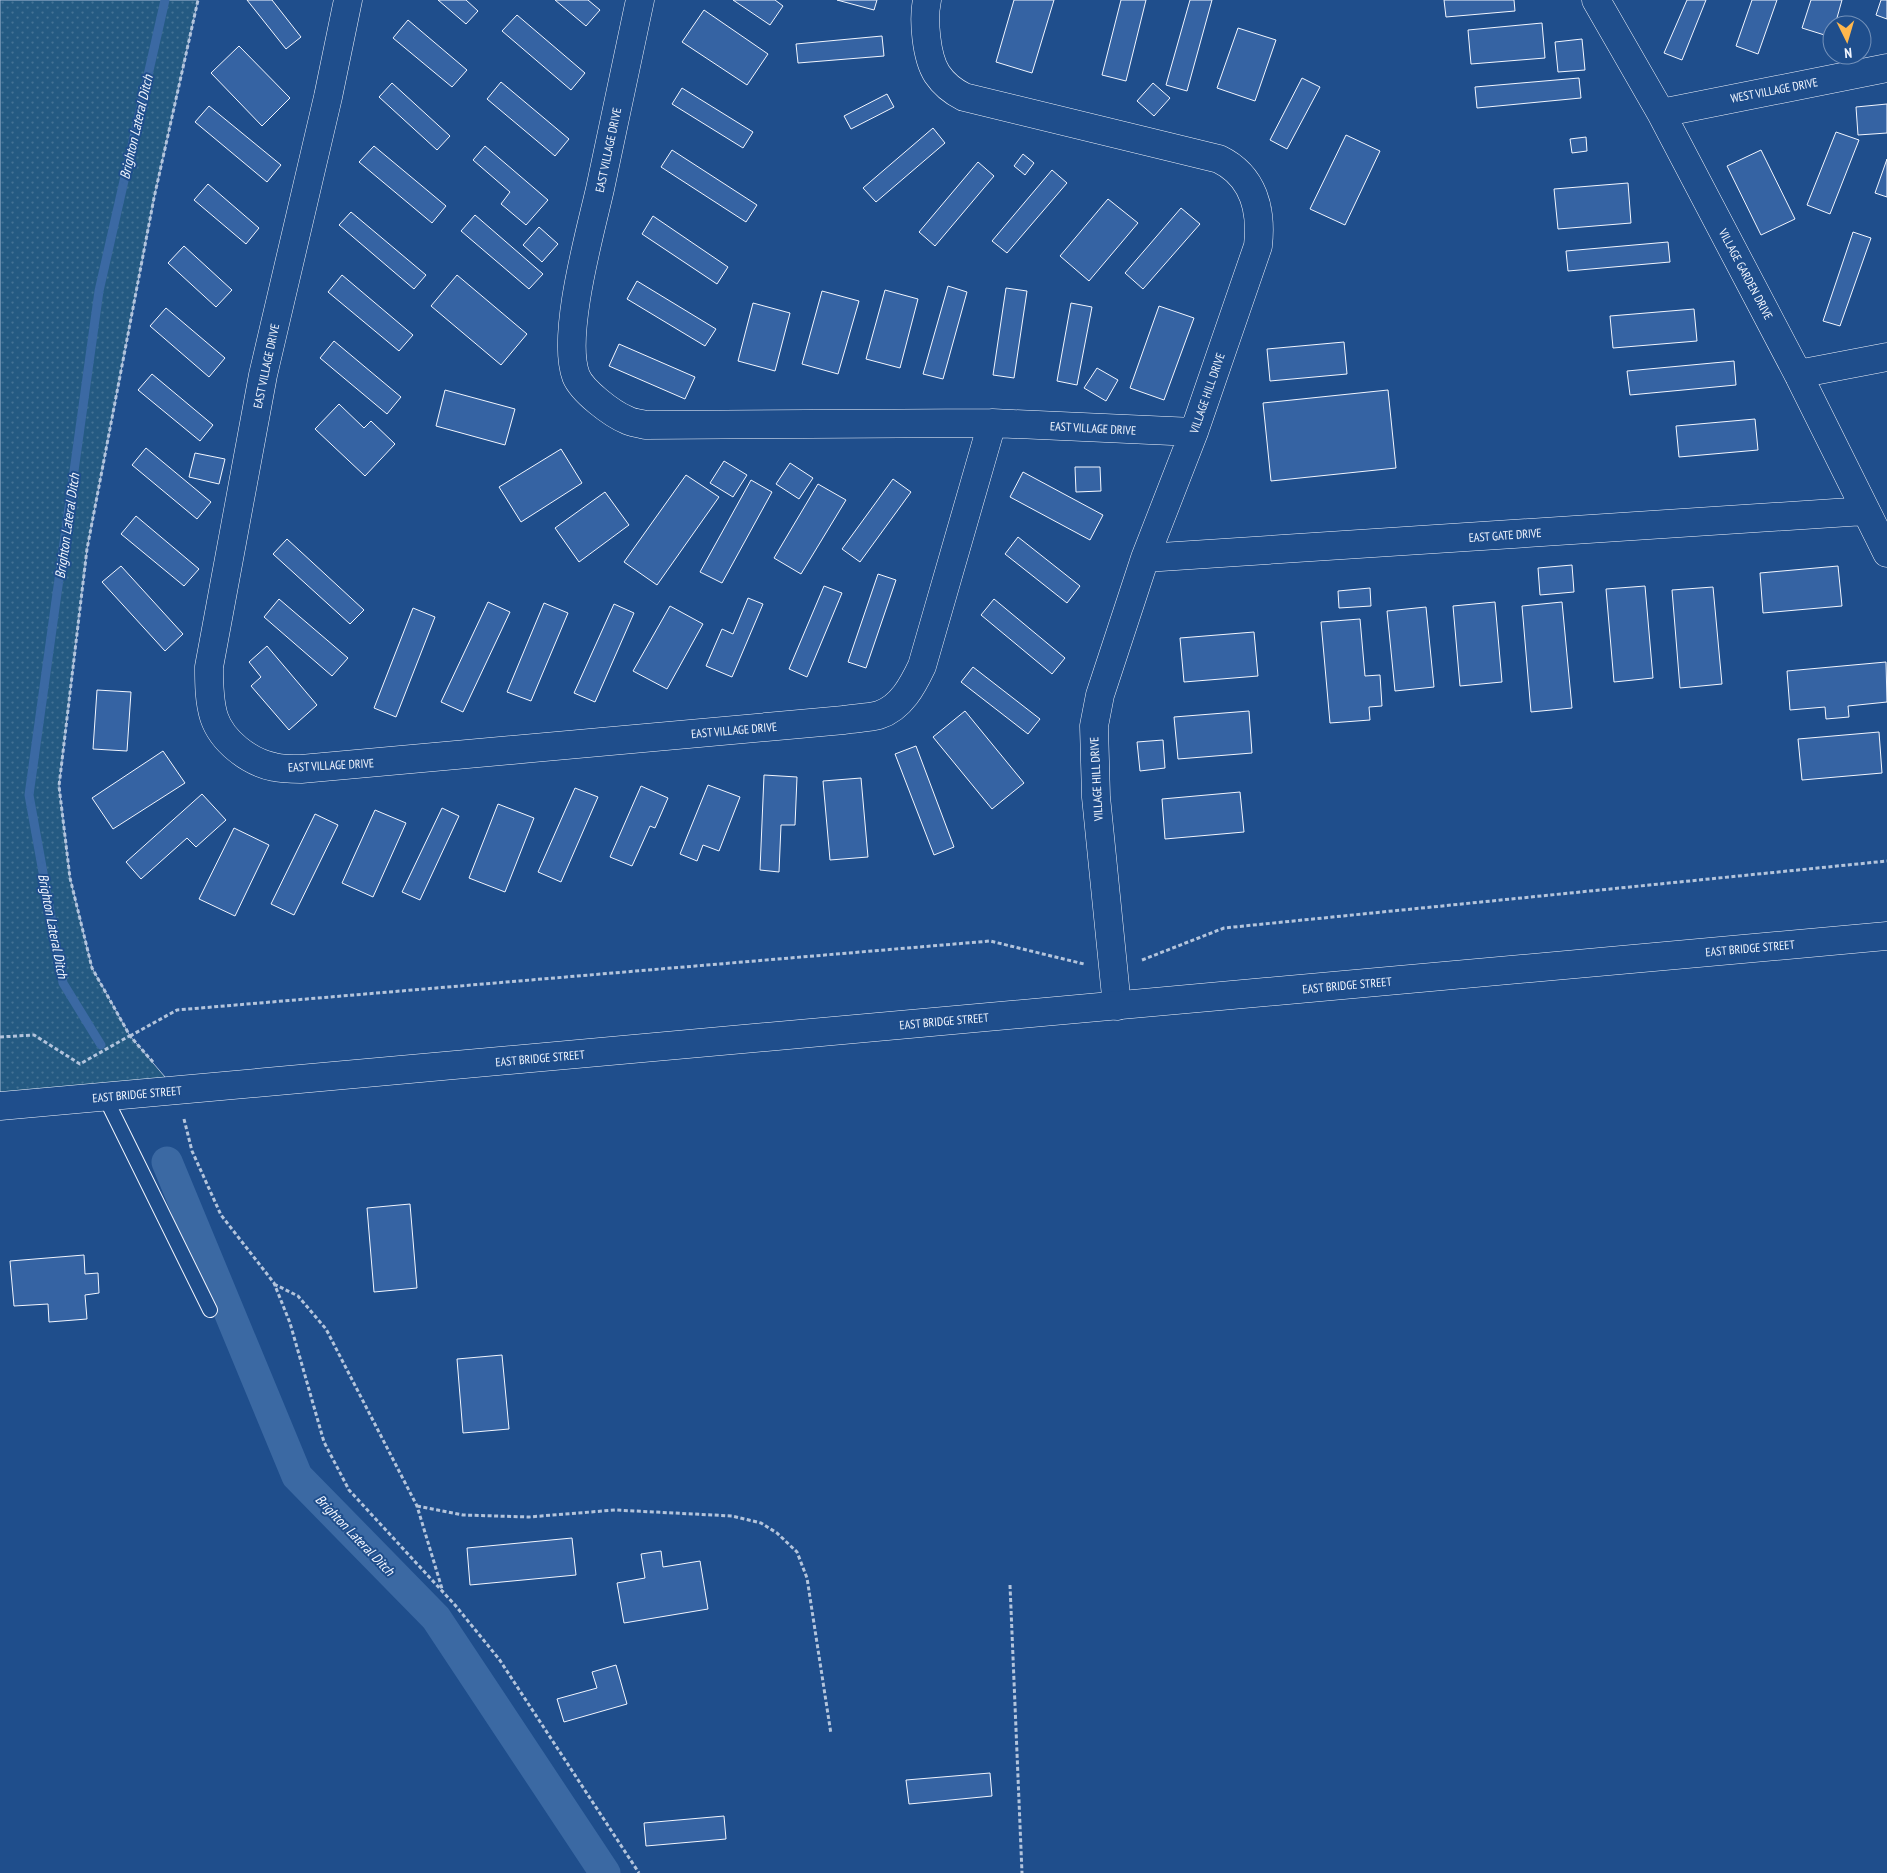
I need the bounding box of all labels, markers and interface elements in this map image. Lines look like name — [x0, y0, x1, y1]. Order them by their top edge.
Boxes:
north arrow — [1822, 15, 1872, 65]
text: N — [1844, 44, 1853, 62]
water label: Brighton Lateral Ditch — [115, 72, 157, 181]
street label: WEST VILLAGE DRIVE — [1729, 74, 1819, 106]
street label: EAST VILLAGE DRIVE — [592, 106, 624, 194]
street label: VILLAGE GARDEN DRIVE — [1715, 225, 1776, 322]
street label: EAST VILLAGE DRIVE — [250, 322, 282, 410]
street label: VILLAGE HILL DRIVE — [1186, 351, 1228, 436]
street label: EAST VILLAGE DRIVE — [1050, 418, 1136, 438]
water label: Brighton Lateral Ditch — [51, 471, 83, 580]
street label: EAST GATE DRIVE — [1468, 525, 1542, 545]
street label: EAST VILLAGE DRIVE — [690, 719, 778, 741]
street label: VILLAGE HILL DRIVE — [1086, 737, 1106, 822]
street label: EAST VILLAGE DRIVE — [288, 755, 374, 775]
water label: Brighton Lateral Ditch — [34, 872, 72, 981]
street label: EAST BRIDGE STREET — [1705, 937, 1796, 959]
street label: EAST BRIDGE STREET — [1302, 974, 1393, 996]
street label: EAST BRIDGE STREET — [899, 1010, 990, 1032]
street label: EAST BRIDGE STREET — [495, 1047, 586, 1069]
street label: EAST BRIDGE STREET — [92, 1083, 183, 1105]
water label: Brighton Lateral Ditch — [312, 1491, 399, 1580]

